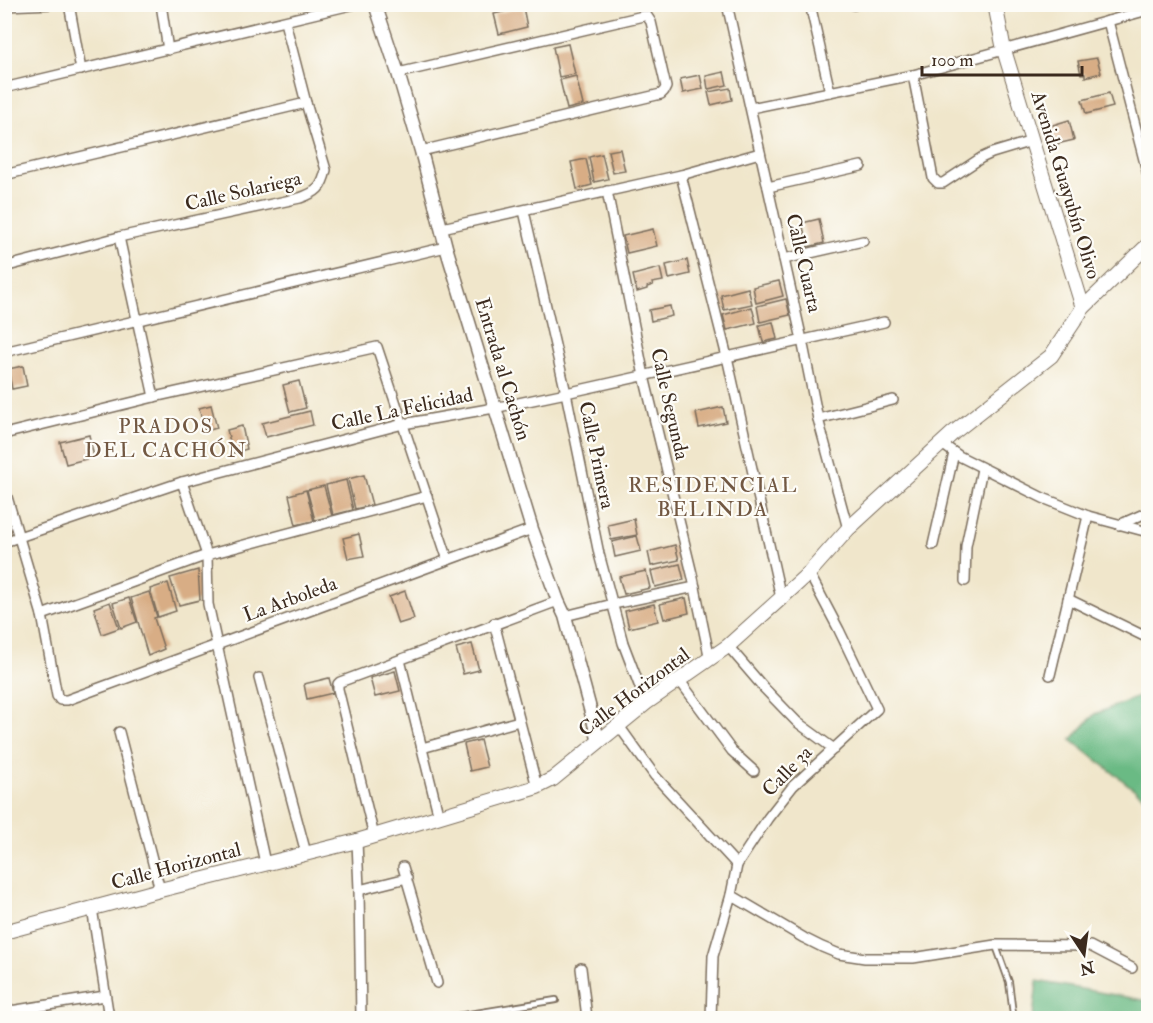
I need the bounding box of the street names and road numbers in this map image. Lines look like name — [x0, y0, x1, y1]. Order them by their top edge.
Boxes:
street label: Avenida Guayubín Olivo — [1025, 87, 1107, 282]
street label: Calle Solariega — [182, 165, 304, 217]
street label: Calle Cuarta — [780, 211, 828, 316]
street label: Entrada al Cachón — [469, 295, 537, 443]
street label: Calle Segunda — [645, 346, 695, 463]
street label: Calle La Felicidad — [329, 382, 475, 436]
street label: Calle Primera — [573, 399, 621, 512]
street label: La Arboleda — [240, 570, 341, 627]
street label: Calle Horizontal — [573, 642, 695, 742]
street label: Calle 3a — [757, 740, 818, 802]
street label: Calle Horizontal — [108, 837, 244, 895]

